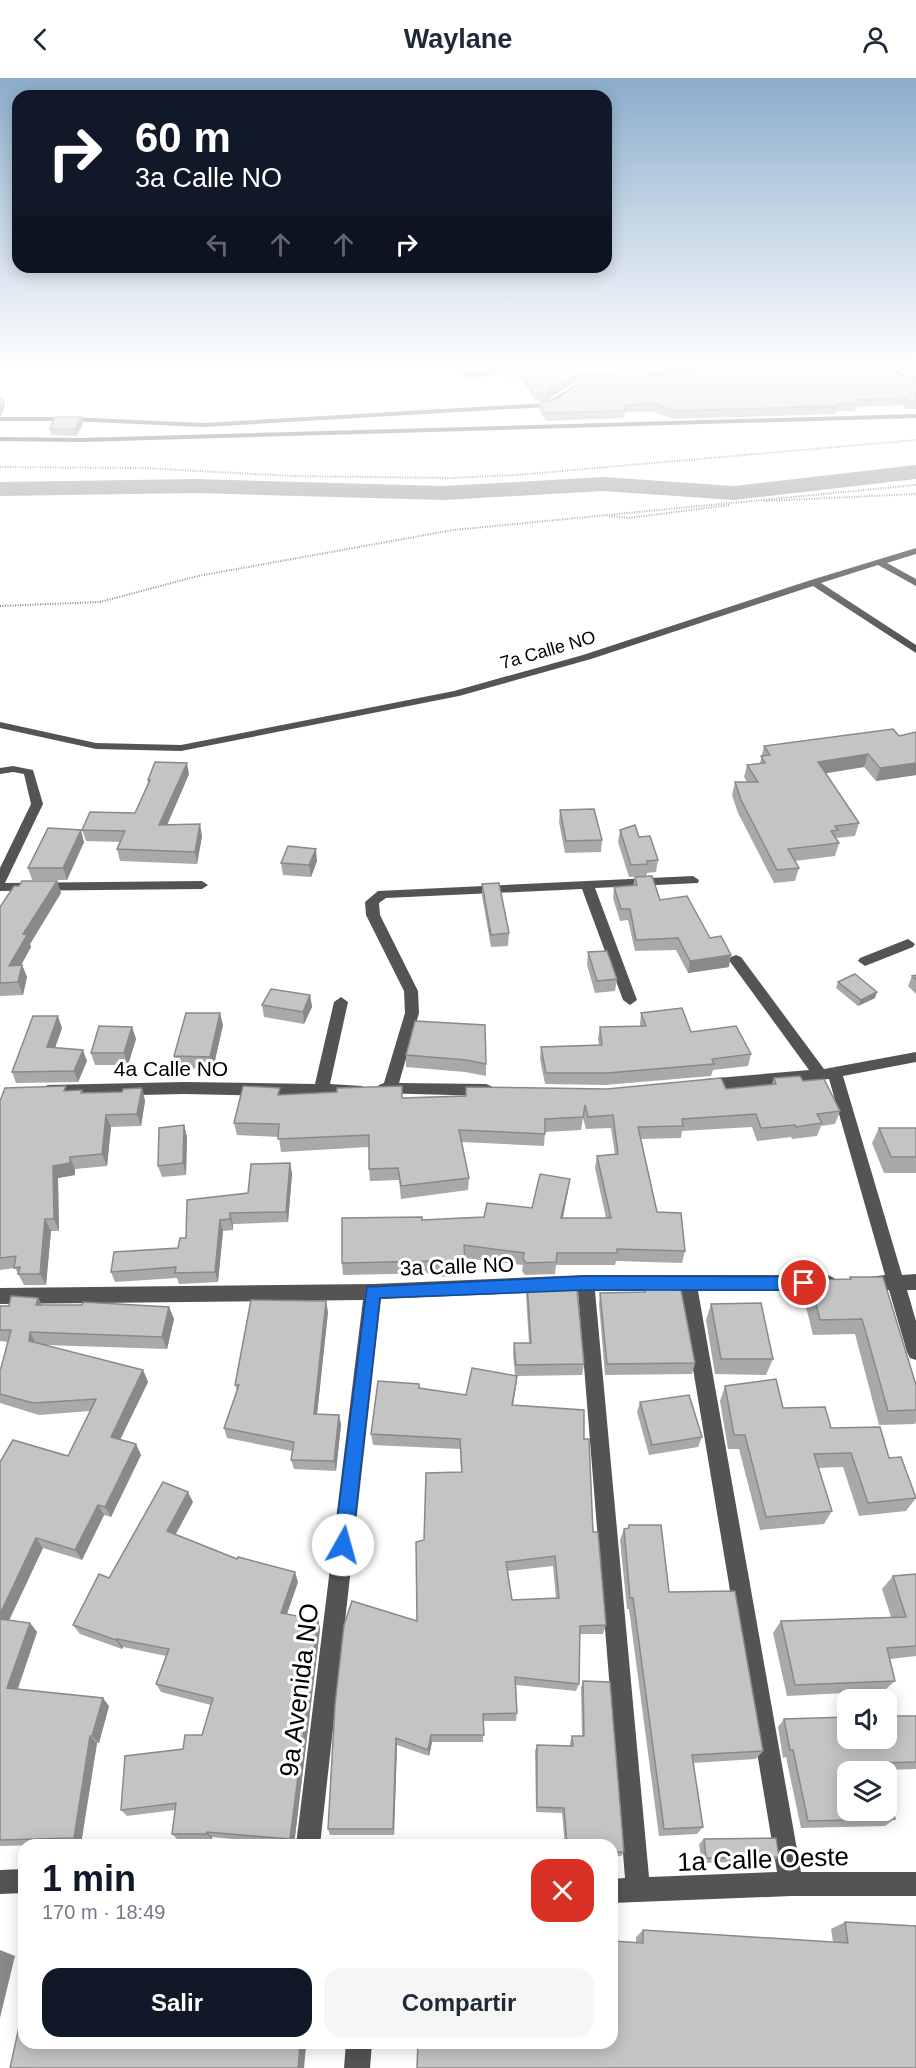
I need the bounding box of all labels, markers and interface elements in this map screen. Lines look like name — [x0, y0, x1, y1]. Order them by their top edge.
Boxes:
icon: back — [24, 23, 57, 56]
icon: person — [859, 23, 892, 56]
text: Waylane — [404, 24, 512, 54]
icon: right — [36, 114, 114, 192]
text: 60 m — [135, 114, 231, 161]
text: 3a Calle NO — [135, 163, 282, 193]
icon: left — [201, 228, 234, 261]
icon: ahead — [264, 228, 297, 261]
icon: ahead — [327, 228, 360, 261]
icon: right — [390, 228, 423, 261]
street label: 7a Calle NO — [498, 627, 598, 673]
street label: 4a Calle NO — [114, 1057, 228, 1080]
street label: 3a Calle NO — [399, 1253, 515, 1279]
pin — [778, 1257, 829, 1308]
icon: arrive — [787, 1266, 820, 1299]
position arrow — [311, 1513, 375, 1577]
street label: 9a Avenida NO — [273, 1602, 325, 1778]
map controls — [837, 1689, 897, 1821]
button: sound — [837, 1689, 897, 1749]
button: layers — [837, 1761, 897, 1821]
street label: 1a Calle Oeste — [677, 1841, 849, 1877]
text: 1 min — [42, 1858, 136, 1899]
button: close — [531, 1859, 594, 1922]
text: 170 m · 18:49 — [42, 1901, 165, 1923]
button: Salir — [42, 1968, 312, 2037]
button: Compartir — [324, 1968, 594, 2037]

